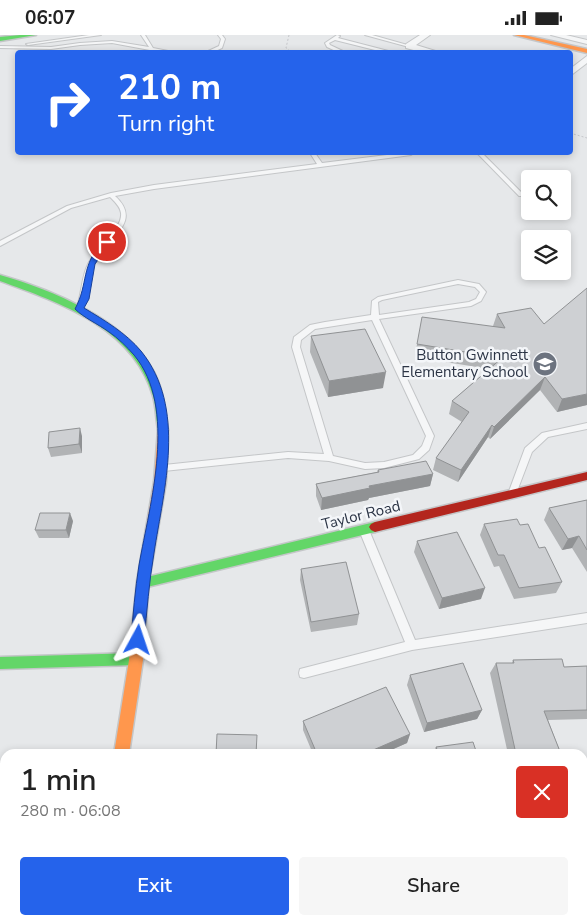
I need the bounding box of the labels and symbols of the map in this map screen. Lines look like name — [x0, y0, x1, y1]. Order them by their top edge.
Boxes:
pin — [86, 221, 128, 263]
place label: Button Gwinnett Elementary School — [401, 345, 529, 382]
school or university icon: Button Gwinnett Elementary School — [532, 351, 558, 377]
street label: Taylor Road — [320, 496, 402, 534]
position arrow — [111, 613, 163, 665]

